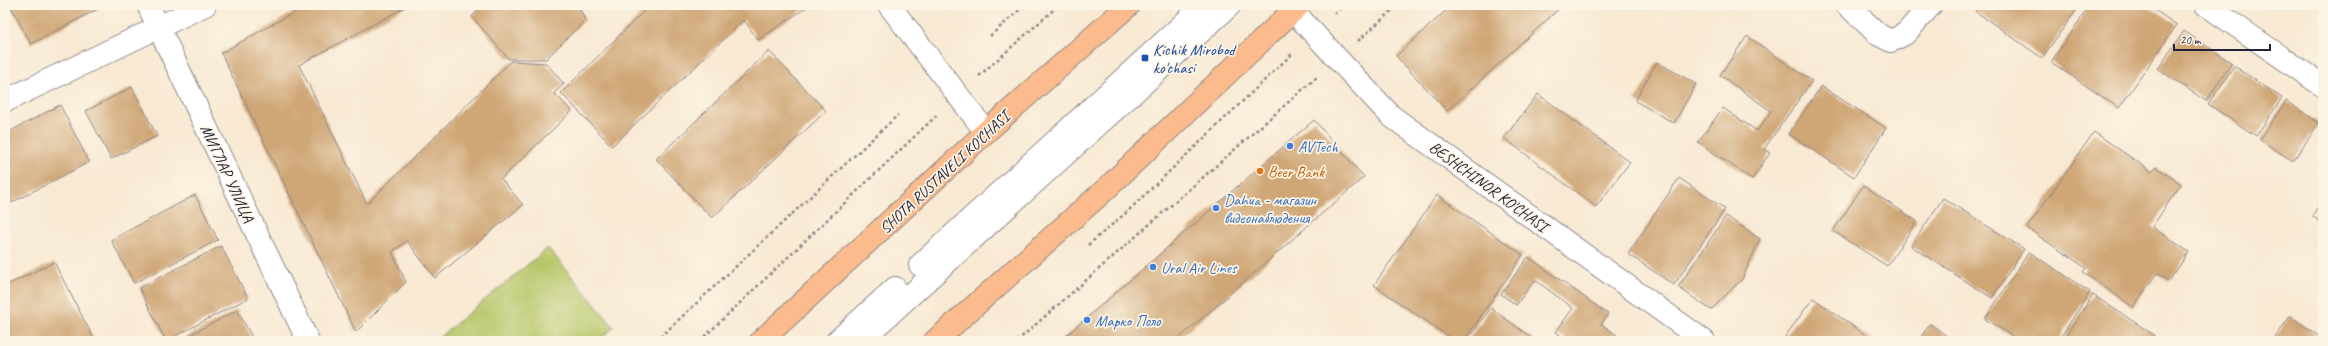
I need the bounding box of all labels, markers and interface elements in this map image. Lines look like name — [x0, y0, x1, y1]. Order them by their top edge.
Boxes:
scale bar — [2174, 26, 2270, 52]
text: 20 m — [2180, 32, 2202, 48]
place label: Kichik Mirobod ko'chasi — [1153, 40, 1237, 78]
marker: Kichik Mirobod ko'chasi — [1140, 53, 1150, 63]
street label: SHOTA RUSTAVELI KO'CHASI — [875, 105, 1017, 238]
street label: МИГЛАР УЛИЦА — [196, 121, 259, 226]
place label: AVTech — [1298, 137, 1339, 157]
street label: BESHCHINOR KO'CHASI — [1425, 137, 1555, 239]
marker: AVTech — [1285, 141, 1295, 151]
place label: Beer Bank — [1268, 162, 1325, 182]
marker: Beer Bank — [1255, 166, 1265, 176]
place label: Dahua - магазин видеонаблюдения — [1224, 190, 1318, 228]
marker: Dahua - магазин видеонаблюдения — [1211, 203, 1221, 213]
place label: Ural Air Lines — [1161, 258, 1238, 278]
marker: Ural Air Lines — [1148, 262, 1158, 272]
place label: Марко Поло — [1095, 311, 1162, 331]
marker: Марко Поло — [1082, 315, 1092, 325]

